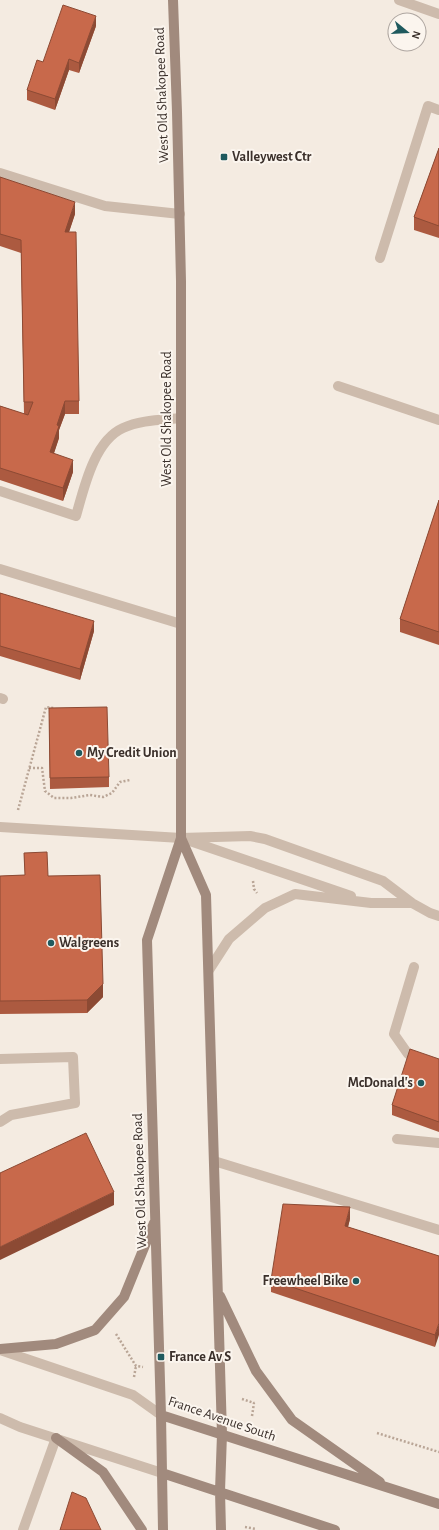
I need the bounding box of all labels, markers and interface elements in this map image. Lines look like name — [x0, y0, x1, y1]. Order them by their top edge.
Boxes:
north arrow — [387, 12, 427, 52]
street label: West Old Shakopee Road — [153, 27, 171, 163]
text: N — [410, 30, 422, 40]
place label: Valleywest Ctr — [232, 150, 312, 164]
marker: Valleywest Ctr — [219, 152, 229, 162]
street label: West Old Shakopee Road — [160, 351, 174, 487]
place label: My Credit Union — [87, 746, 177, 760]
marker: My Credit Union — [74, 748, 84, 758]
place label: Walgreens — [59, 936, 119, 950]
marker: Walgreens — [46, 938, 56, 948]
place label: McDonald's — [348, 1076, 413, 1090]
marker: McDonald's — [416, 1078, 426, 1088]
street label: West Old Shakopee Road — [131, 1113, 149, 1249]
place label: Freewheel Bike — [263, 1274, 348, 1288]
marker: Freewheel Bike — [351, 1276, 361, 1286]
place label: France Av S — [169, 1350, 231, 1364]
marker: France Av S — [156, 1352, 166, 1362]
street label: France Avenue South — [166, 1394, 278, 1444]

